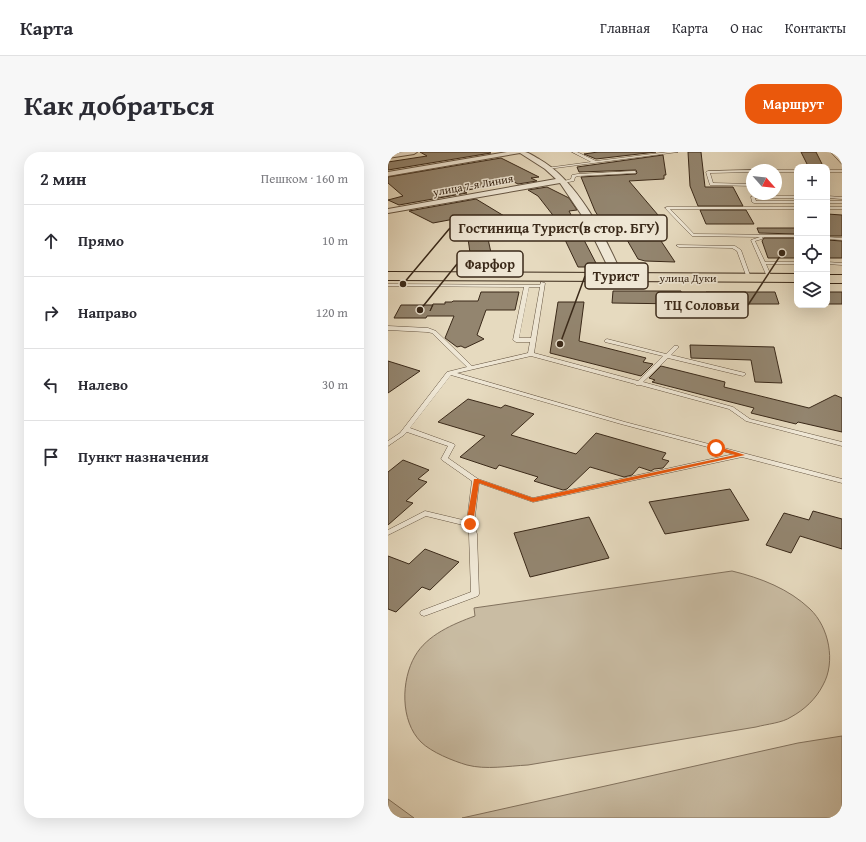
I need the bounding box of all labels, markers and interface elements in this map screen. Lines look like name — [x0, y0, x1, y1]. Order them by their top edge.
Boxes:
text: Карта — [20, 14, 73, 42]
text: Главная — [600, 18, 650, 38]
text: Карта — [672, 18, 708, 38]
text: О нас — [730, 18, 763, 38]
text: Контакты — [785, 18, 846, 38]
text: Как добраться — [24, 84, 214, 125]
button: Маршрут — [745, 84, 842, 124]
north arrow — [746, 164, 782, 200]
map controls — [794, 164, 830, 308]
button: + — [794, 164, 830, 200]
text: 2 мин — [40, 166, 86, 191]
text: Пешком · 160 m — [261, 169, 348, 188]
street label: улица 7-я Линия — [431, 170, 515, 200]
button: − — [794, 200, 830, 236]
callout: Гостиница Турист(в стор. БГУ) — [450, 215, 667, 241]
text: Гостиница Турист(в стор. БГУ) — [459, 218, 660, 238]
icon: ahead — [40, 230, 62, 252]
text: Прямо — [78, 230, 124, 251]
text: 10 m — [322, 231, 348, 250]
button: locate — [794, 236, 830, 272]
callout: Фарфор — [457, 251, 523, 277]
text: Фарфор — [465, 254, 515, 274]
callout: Турист — [585, 263, 648, 289]
text: Турист — [593, 266, 640, 286]
street label: улица Дуки — [658, 270, 717, 286]
button: layers — [794, 272, 830, 308]
callout: ТЦ Соловьи — [656, 292, 748, 318]
text: ТЦ Соловьи — [664, 295, 740, 315]
icon: right — [40, 302, 62, 324]
text: Направо — [78, 302, 137, 323]
text: 120 m — [316, 303, 348, 322]
icon: left — [40, 374, 62, 396]
text: Налево — [78, 374, 128, 395]
text: 30 m — [322, 375, 348, 394]
route start — [707, 439, 725, 457]
icon: arrive — [40, 446, 62, 468]
text: Пункт назначения — [78, 446, 209, 467]
route end — [461, 515, 479, 533]

